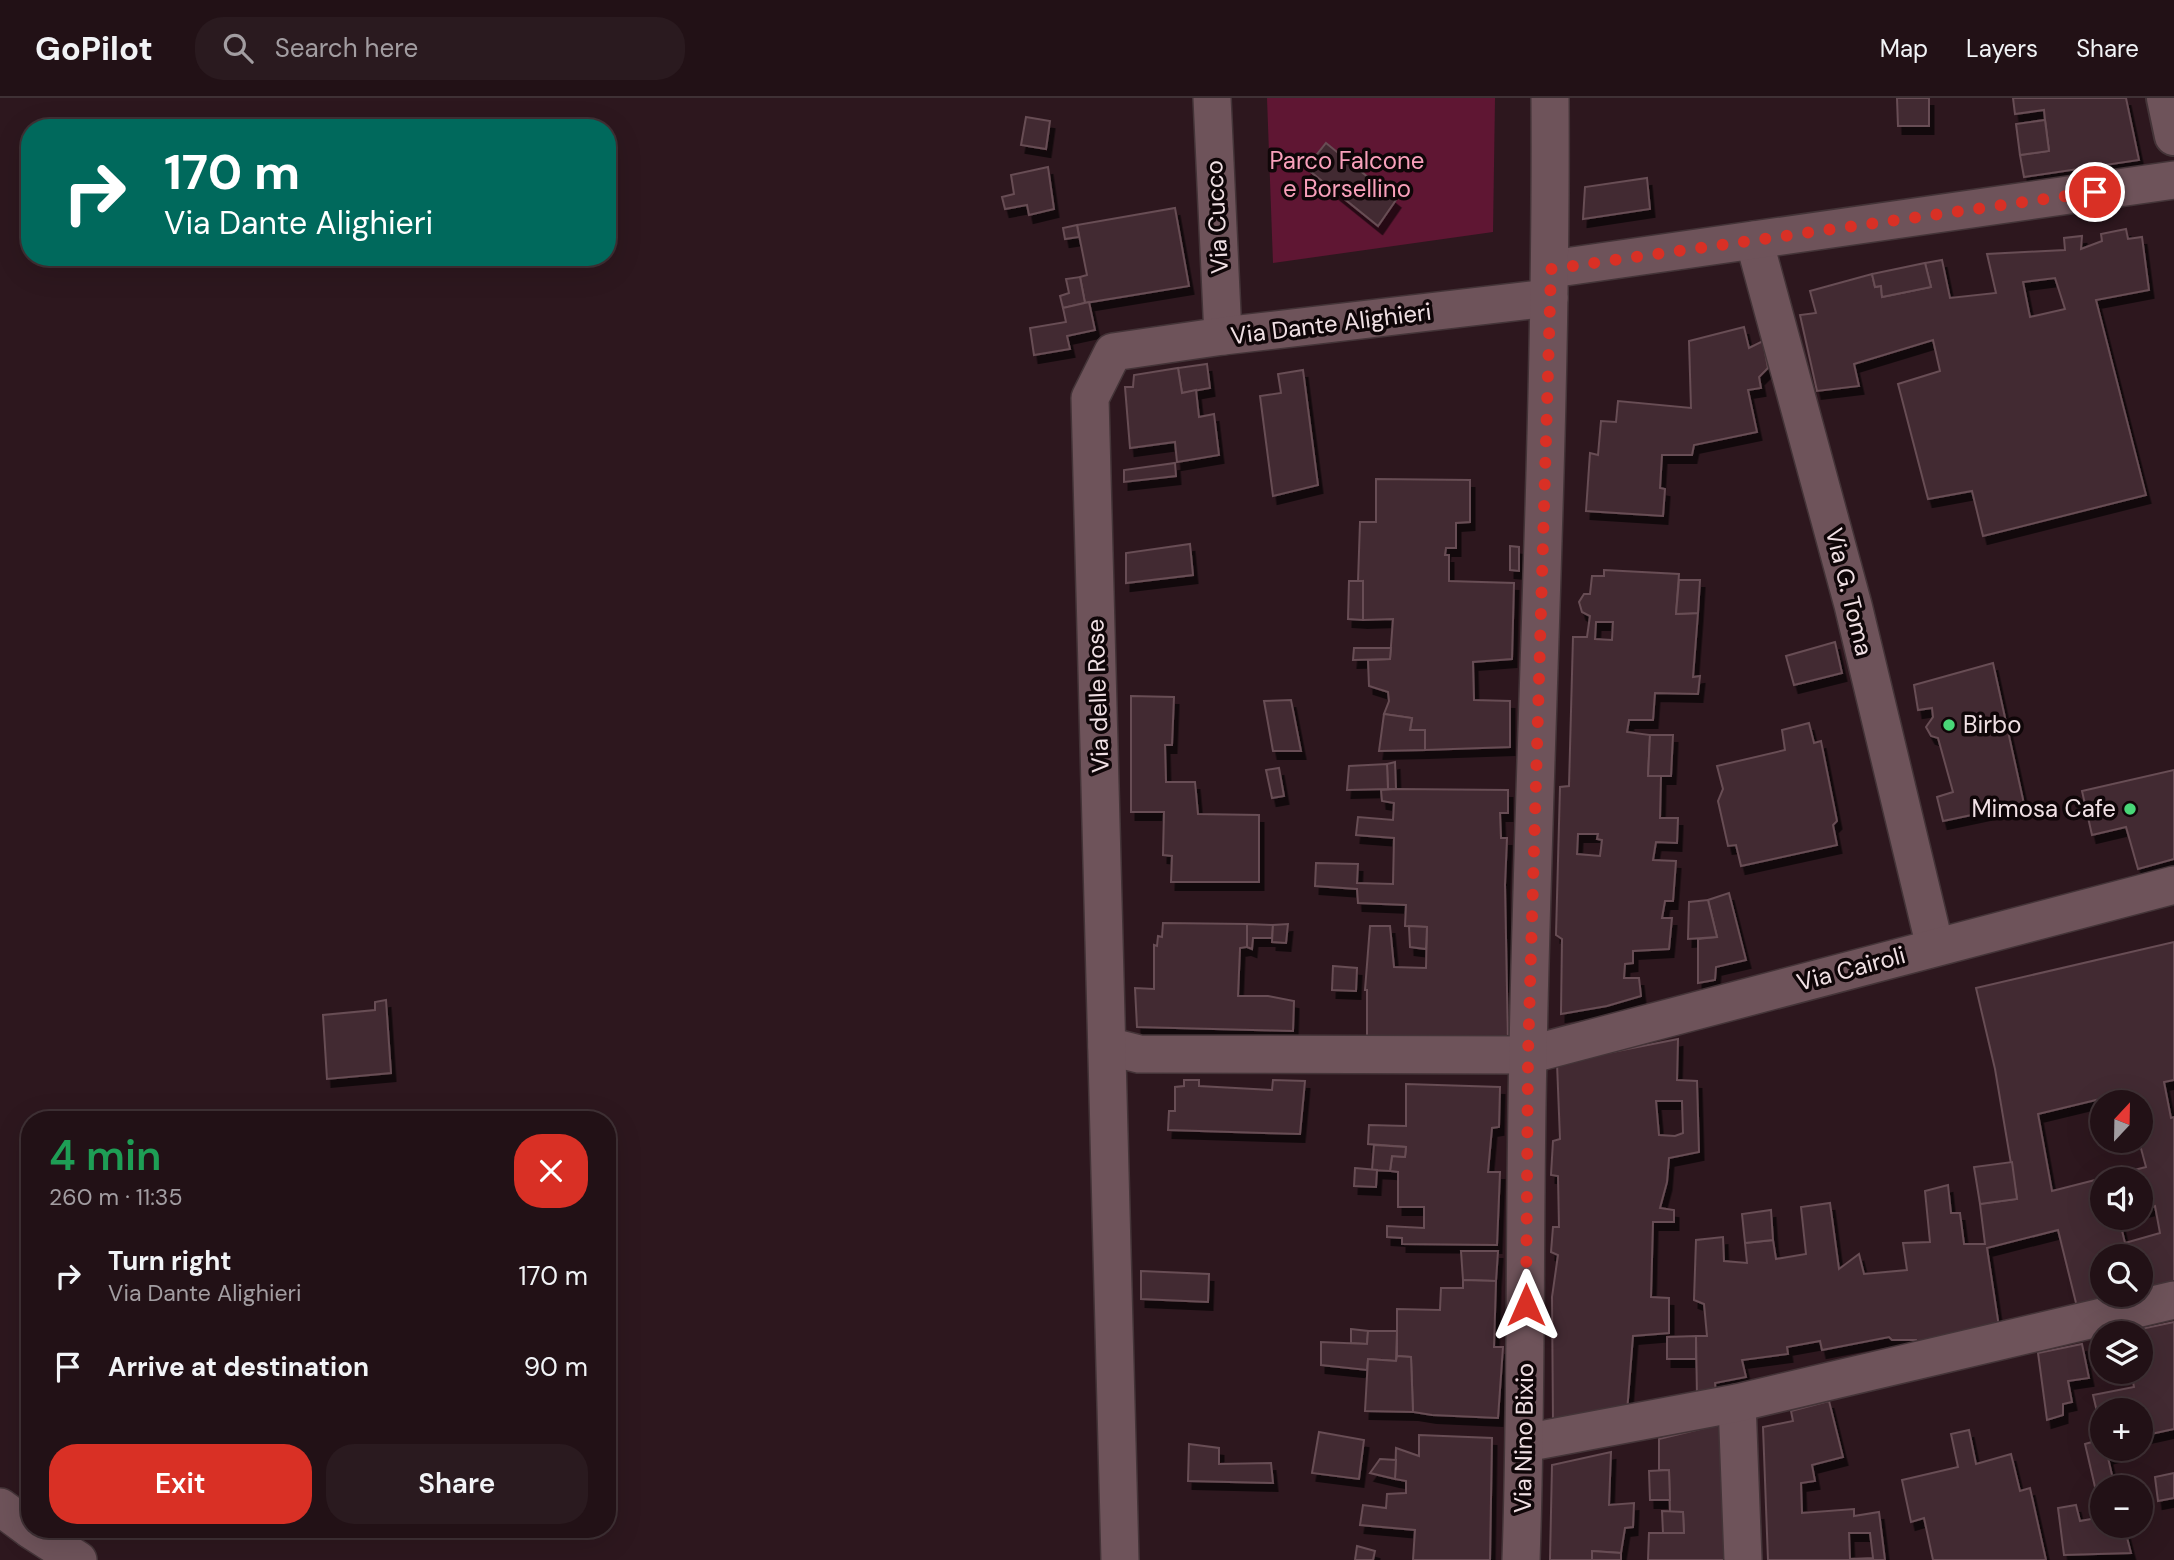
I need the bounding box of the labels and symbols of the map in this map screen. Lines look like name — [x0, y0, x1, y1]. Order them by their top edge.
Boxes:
park label: Parco Falcone e Borsellino — [1270, 145, 1425, 204]
street label: Via Cucco — [1198, 159, 1235, 275]
pin — [2065, 162, 2125, 222]
street label: Via Dante Alighieri — [1229, 296, 1433, 351]
street label: Via G. Toma — [1819, 525, 1880, 659]
street label: Via delle Rose — [1079, 618, 1116, 774]
place label: Birbo — [1963, 709, 2021, 740]
marker: Birbo — [1941, 717, 1957, 733]
place label: Mimosa Cafe — [1971, 793, 2116, 824]
marker: Mimosa Cafe — [2122, 801, 2138, 817]
street label: Via Cairoli — [1793, 939, 1909, 998]
north arrow — [2090, 1090, 2152, 1153]
position arrow — [1489, 1268, 1563, 1342]
street label: Via Nino Bixio — [1507, 1363, 1540, 1513]

